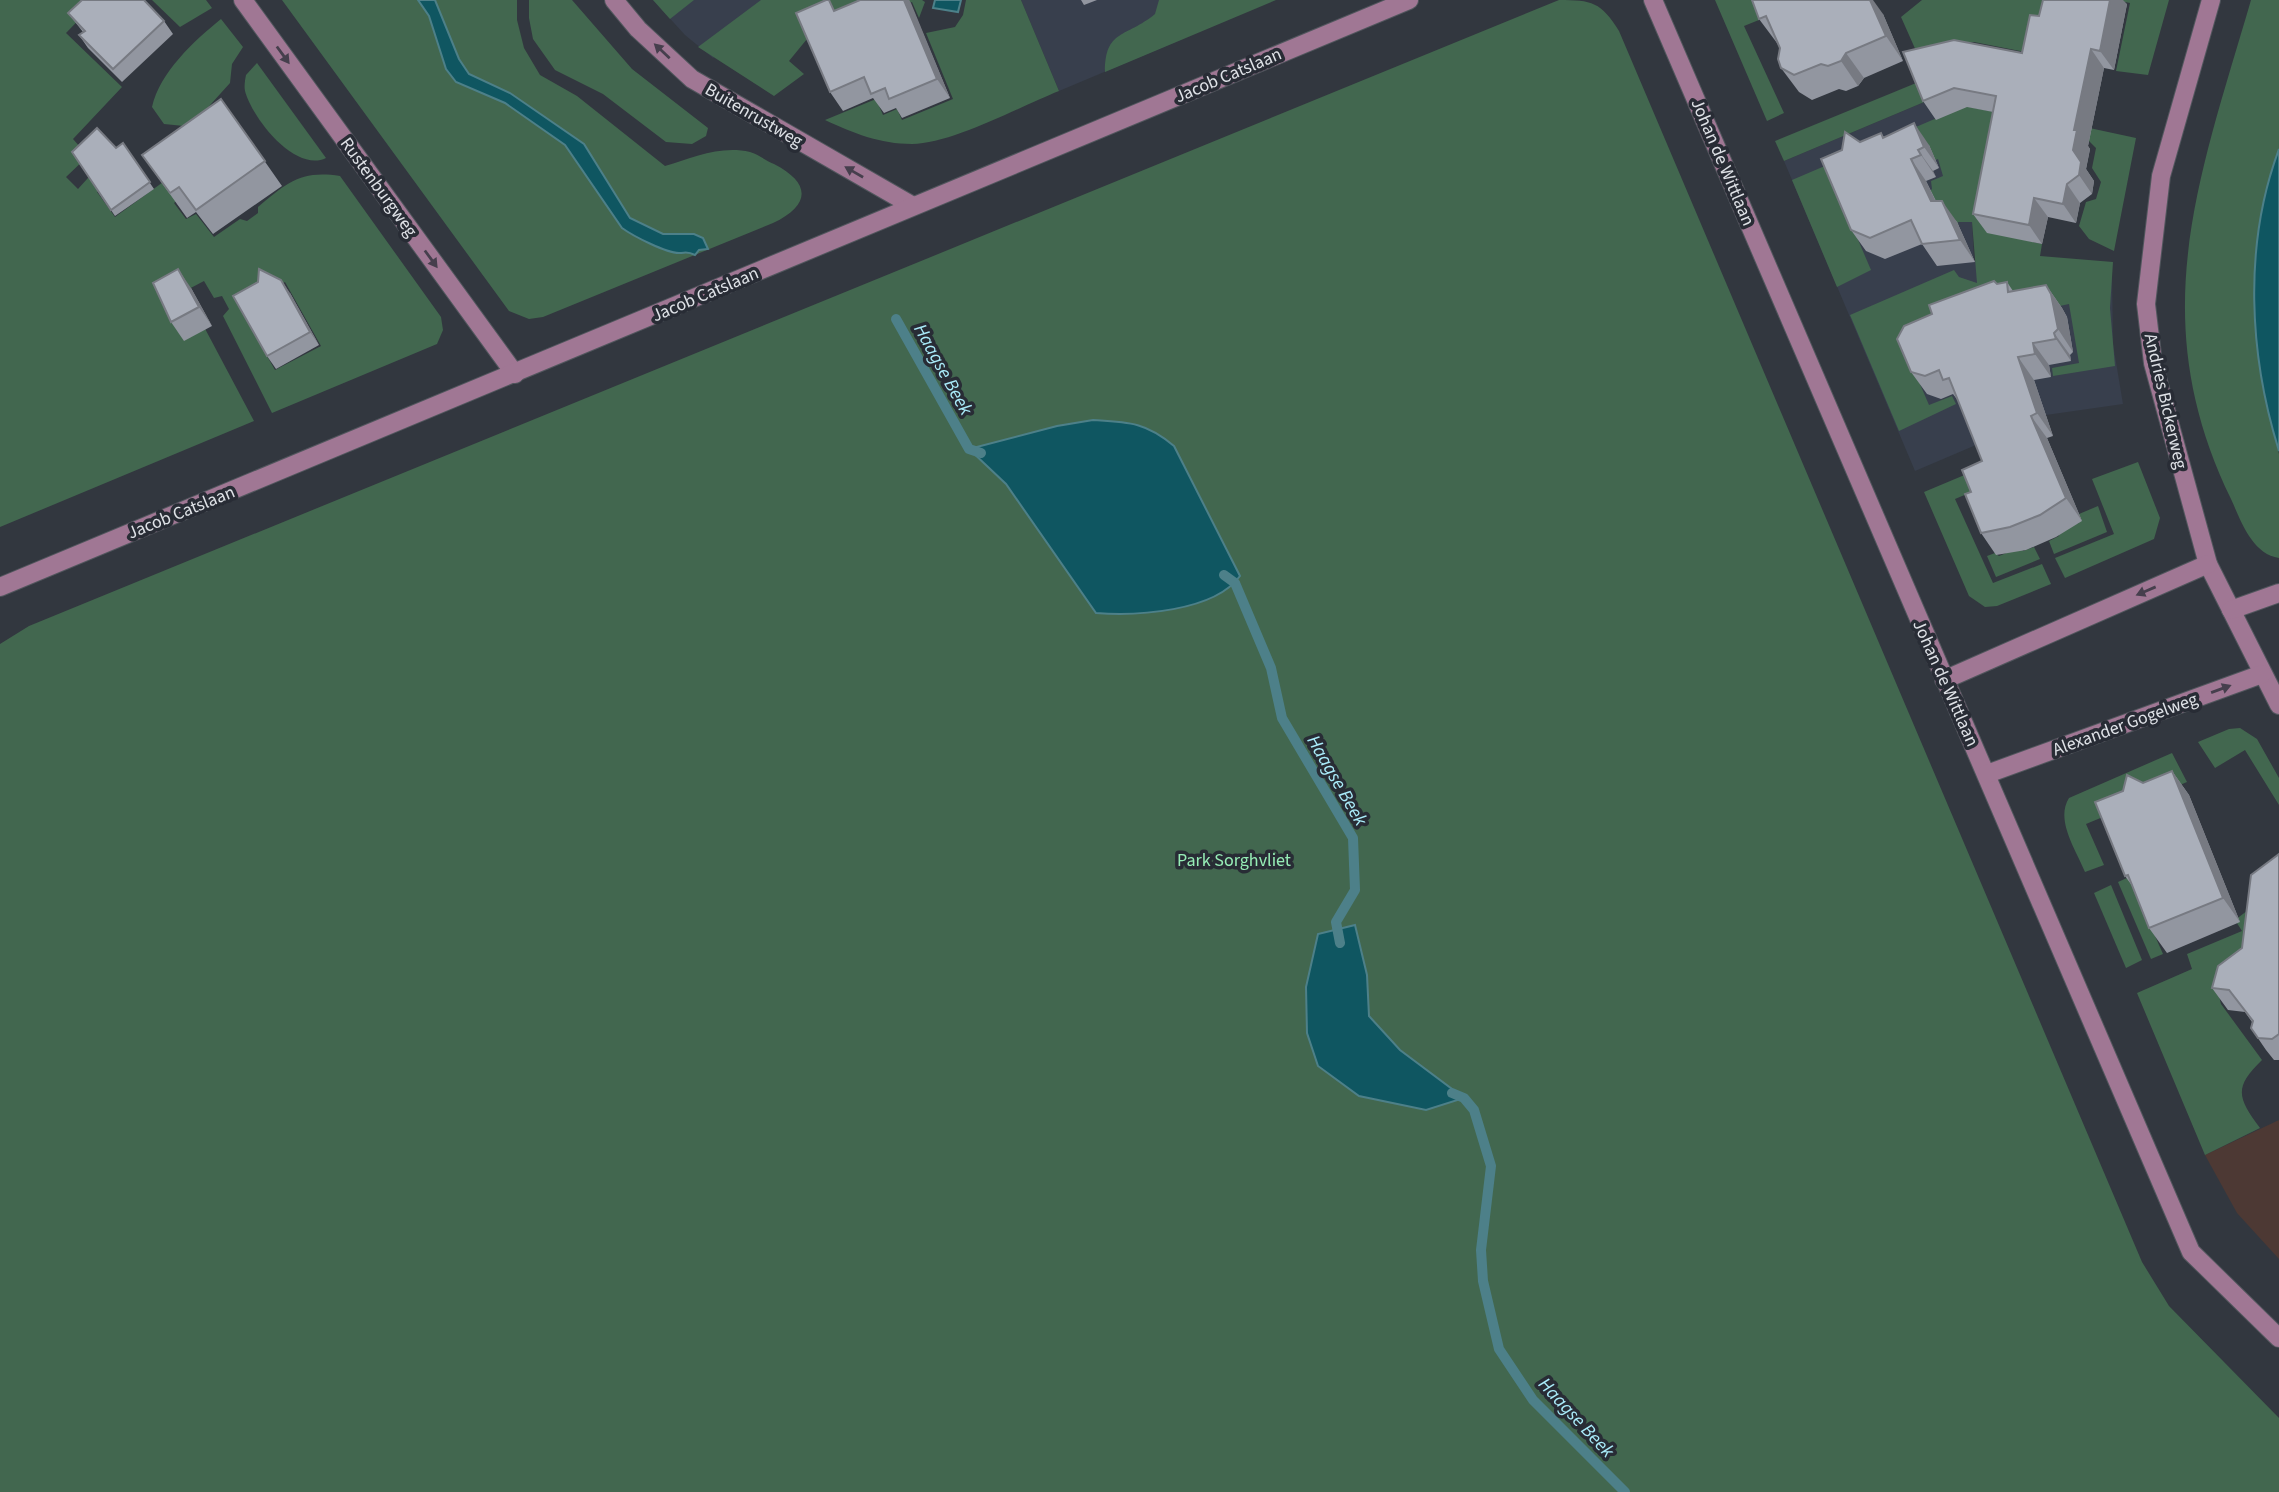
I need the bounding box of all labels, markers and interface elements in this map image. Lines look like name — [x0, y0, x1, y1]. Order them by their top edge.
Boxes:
street label: Jacob Catslaan — [1171, 42, 1286, 109]
one-way arrow — [654, 44, 671, 60]
one-way arrow — [276, 46, 290, 64]
street label: Buitenrustweg — [700, 77, 807, 154]
street label: Johan de Wittlaan — [1684, 95, 1761, 230]
street label: Rustenburgweg — [334, 132, 423, 242]
one-way arrow — [844, 166, 863, 178]
one-way arrow — [424, 250, 438, 268]
street label: Jacob Catslaan — [648, 261, 763, 328]
water label: Haagse Beek — [906, 319, 979, 421]
street label: Andries Bickerweg — [2138, 331, 2193, 471]
street label: Jacob Catslaan — [124, 480, 239, 545]
one-way arrow — [2135, 586, 2156, 597]
street label: Johan de Wittlaan — [1906, 616, 1985, 750]
one-way arrow — [2211, 683, 2232, 694]
street label: Alexander Gogelweg — [2049, 687, 2201, 762]
water label: Haagse Beek — [1300, 730, 1374, 832]
park label: Park Sorghvliet — [1177, 848, 1291, 873]
water label: Haagse Beek — [1532, 1372, 1621, 1465]

